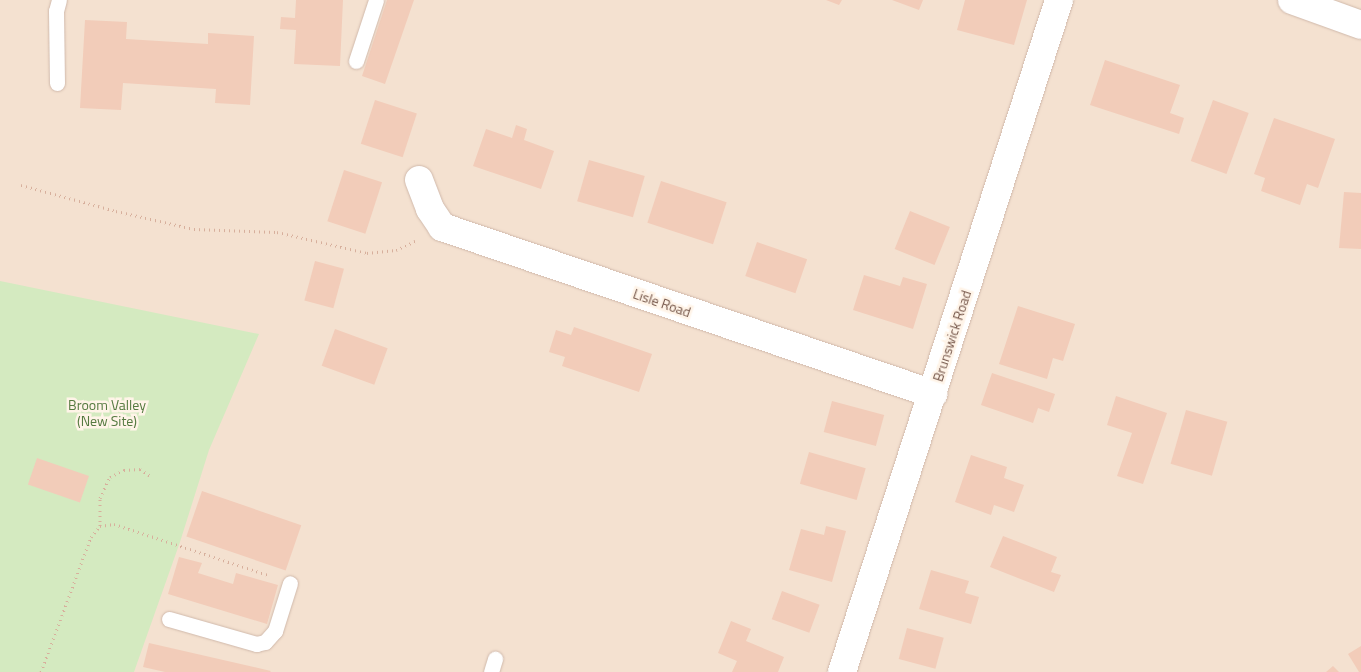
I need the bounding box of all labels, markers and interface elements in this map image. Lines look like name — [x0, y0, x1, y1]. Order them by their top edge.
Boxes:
street label: Lisle Road — [631, 285, 693, 321]
street label: Brunswick Road — [929, 288, 975, 384]
park label: Broom Valley (New Site) — [68, 397, 146, 430]

